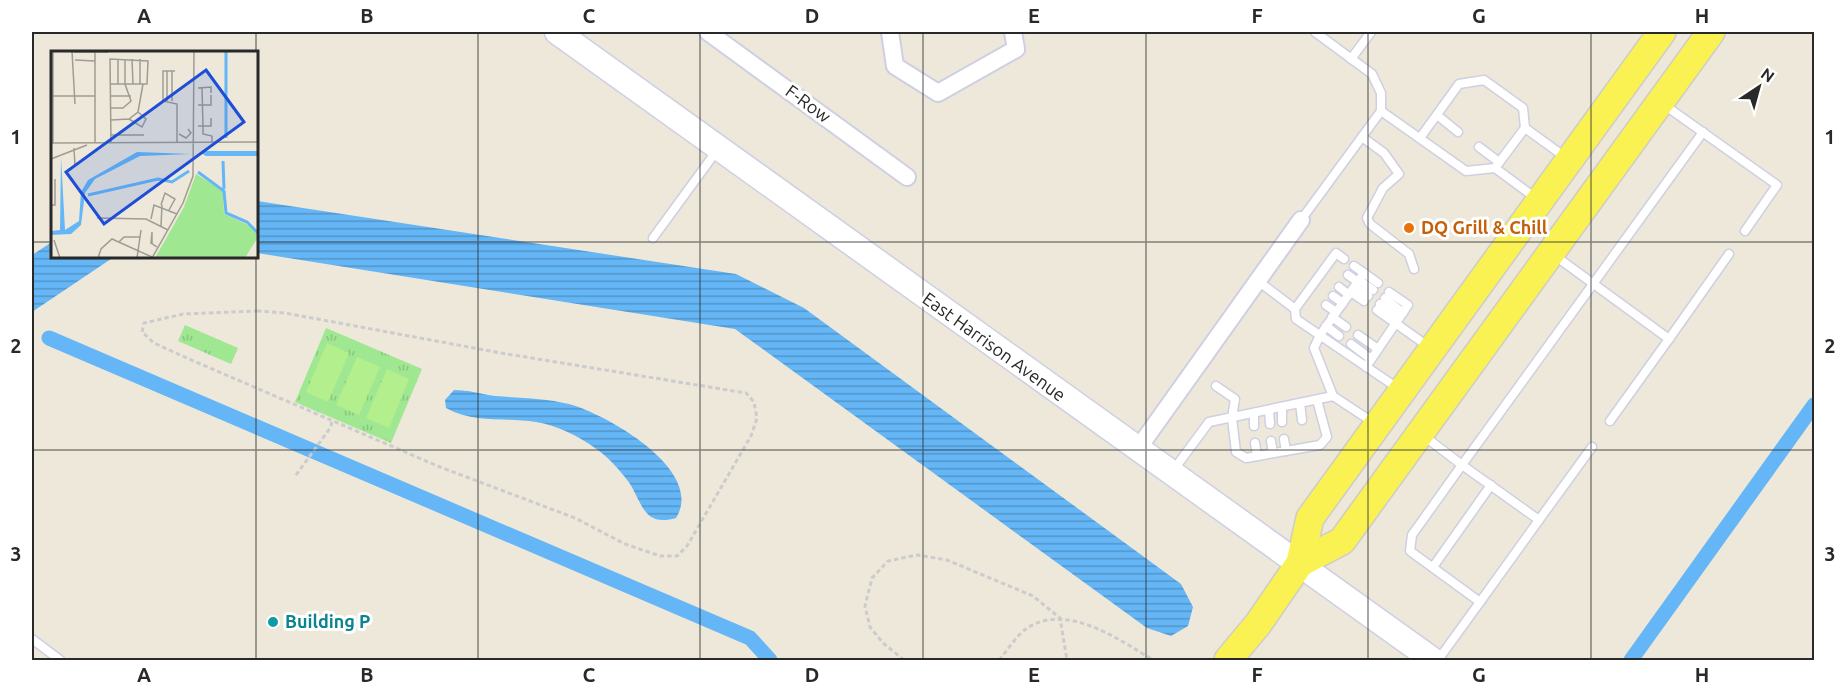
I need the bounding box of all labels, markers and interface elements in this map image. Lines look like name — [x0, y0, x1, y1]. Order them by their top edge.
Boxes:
text: A — [137, 4, 151, 27]
text: B — [360, 4, 374, 27]
text: C — [583, 4, 596, 27]
text: D — [805, 4, 819, 27]
text: E — [1028, 4, 1040, 27]
text: F — [1251, 4, 1263, 27]
text: G — [1472, 4, 1486, 27]
text: H — [1695, 4, 1709, 27]
inset map — [51, 51, 258, 258]
north arrow — [1729, 57, 1789, 117]
text: N — [1758, 64, 1778, 86]
street label: F-Row — [782, 80, 835, 126]
text: 1 — [10, 125, 22, 148]
text: 1 — [1824, 125, 1836, 148]
place label: DQ Grill & Chill — [1421, 217, 1548, 237]
marker: DQ Grill & Chill — [1402, 221, 1416, 235]
street label: East Harrison Avenue — [919, 288, 1070, 405]
text: 2 — [10, 334, 22, 357]
text: 2 — [1824, 334, 1836, 357]
text: 3 — [10, 542, 22, 565]
text: 3 — [1824, 542, 1836, 565]
place label: Building P — [285, 611, 371, 631]
marker: Building P — [266, 615, 280, 629]
text: A — [137, 663, 151, 686]
text: B — [360, 663, 374, 686]
text: C — [583, 663, 596, 686]
text: D — [805, 663, 819, 686]
text: E — [1028, 663, 1040, 686]
text: F — [1251, 663, 1263, 686]
text: G — [1472, 663, 1486, 686]
text: H — [1695, 663, 1709, 686]

